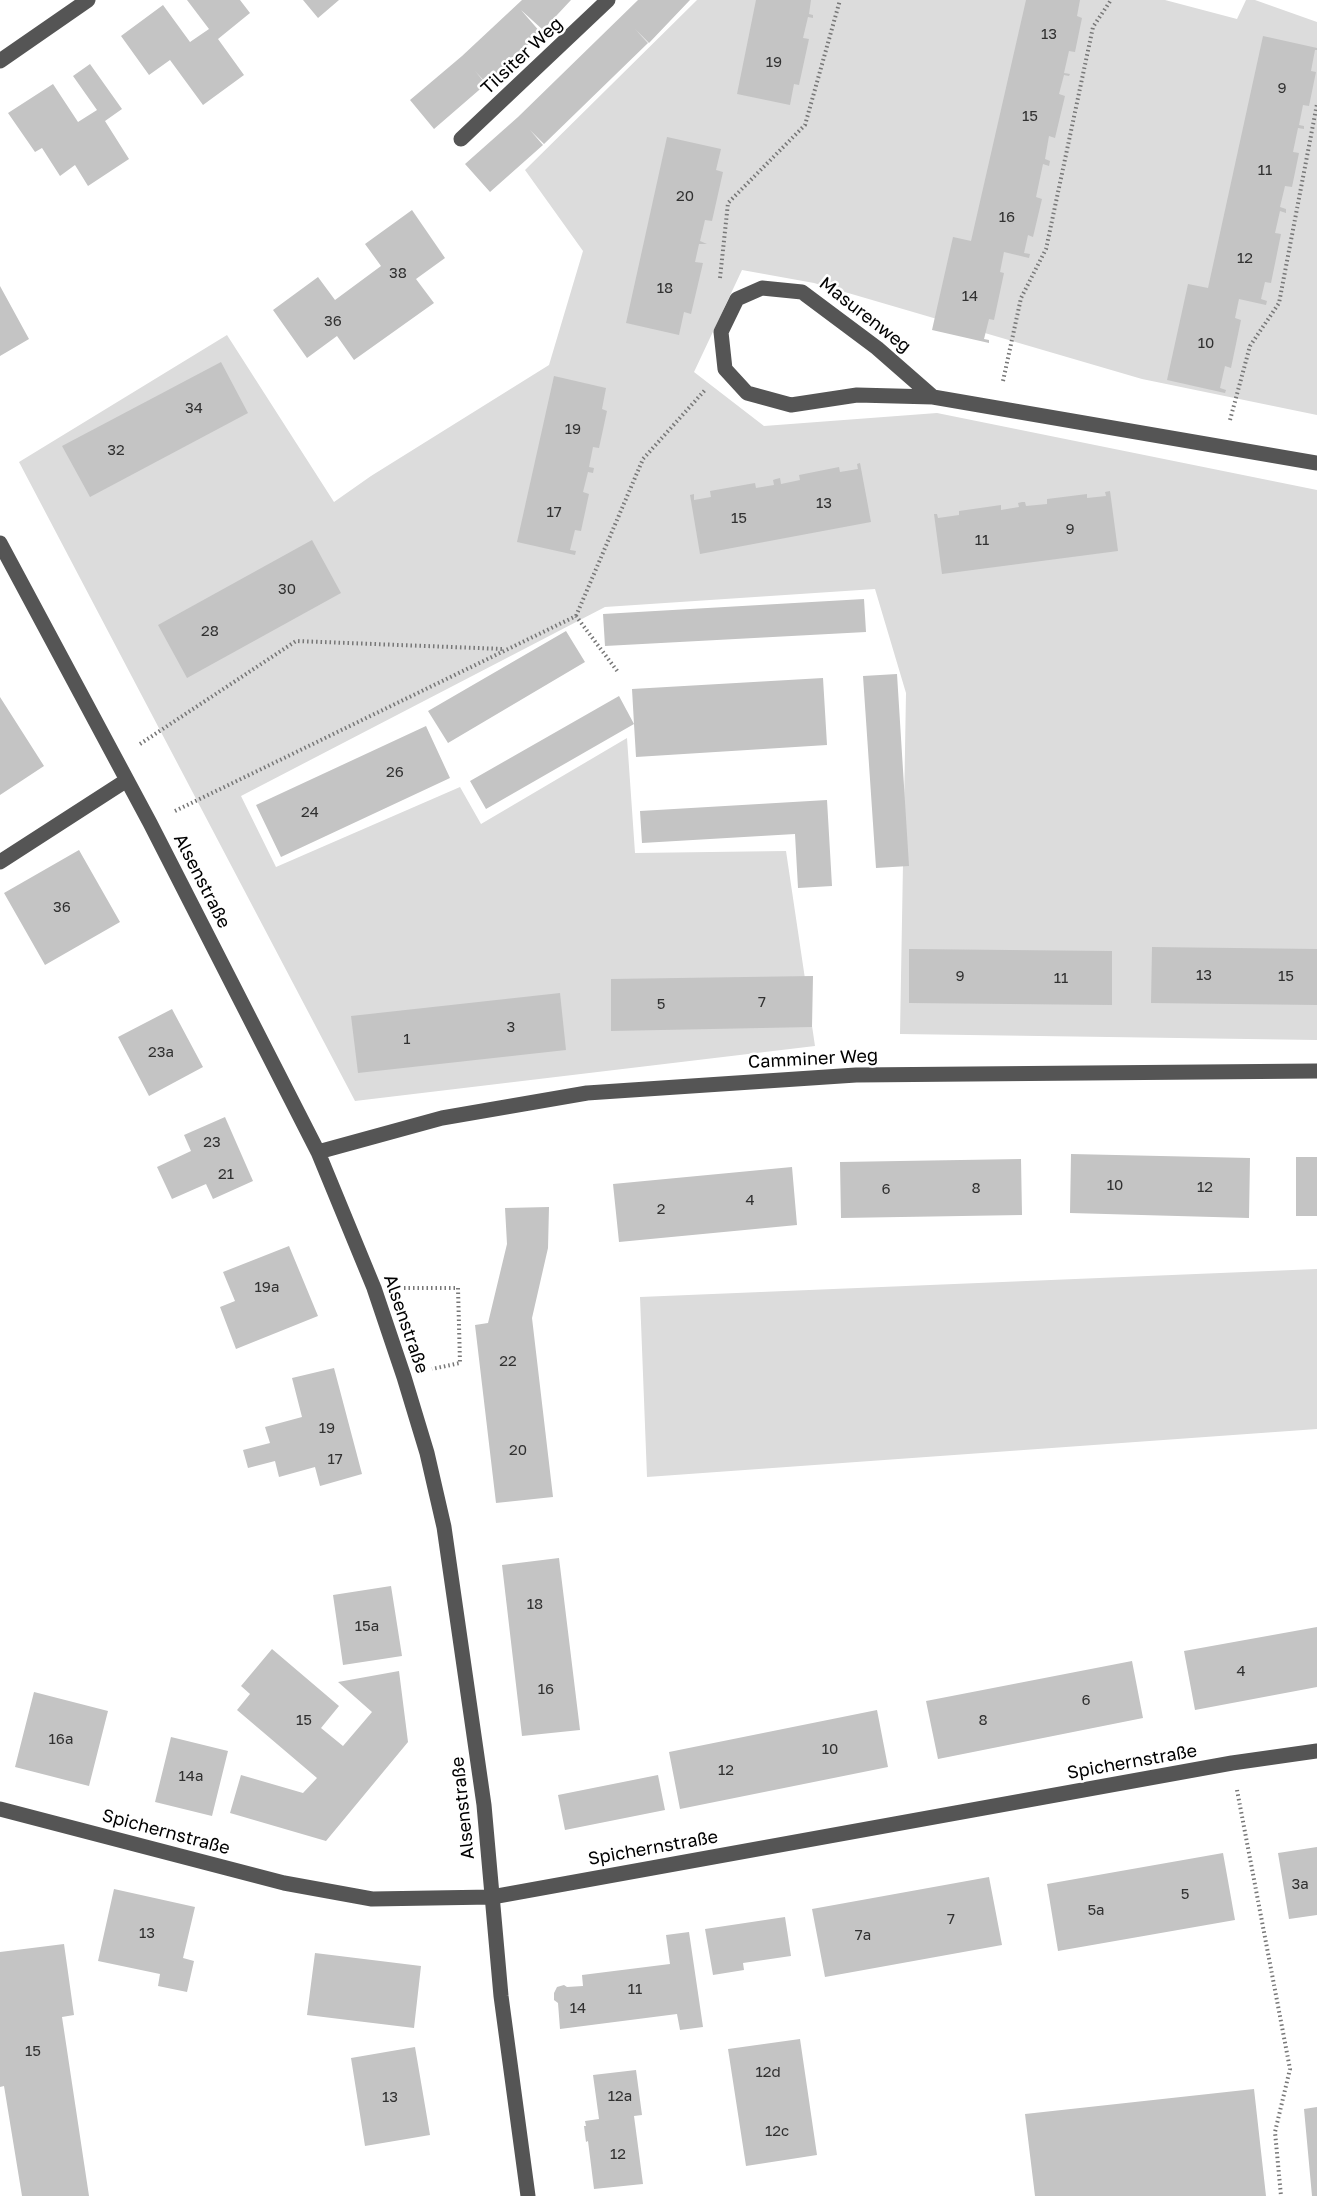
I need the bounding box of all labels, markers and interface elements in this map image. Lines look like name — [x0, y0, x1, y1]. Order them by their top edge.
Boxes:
street label: Tilsiter Weg — [477, 13, 567, 99]
house number: 13 — [1041, 25, 1057, 43]
house number: 19 — [766, 53, 782, 71]
house number: 9 — [1277, 79, 1287, 97]
house number: 15 — [1022, 107, 1038, 125]
house number: 11 — [1258, 161, 1272, 179]
house number: 20 — [676, 187, 694, 205]
house number: 16 — [999, 208, 1015, 226]
house number: 12 — [1237, 249, 1253, 267]
house number: 38 — [389, 264, 407, 282]
street label: Masurenweg — [815, 273, 915, 357]
house number: 18 — [657, 279, 673, 297]
house number: 14 — [962, 287, 978, 305]
house number: 36 — [324, 312, 342, 330]
house number: 10 — [1198, 334, 1214, 352]
house number: 34 — [185, 399, 203, 417]
house number: 19 — [565, 420, 581, 438]
house number: 32 — [107, 441, 125, 459]
house number: 13 — [816, 494, 832, 512]
house number: 17 — [546, 503, 562, 521]
house number: 15 — [731, 509, 747, 527]
house number: 9 — [1065, 520, 1075, 538]
house number: 11 — [975, 531, 989, 549]
house number: 30 — [278, 580, 296, 598]
house number: 28 — [201, 622, 219, 640]
house number: 26 — [386, 763, 404, 781]
house number: 24 — [301, 803, 319, 821]
street label: Alsenstraße — [169, 830, 235, 932]
house number: 36 — [53, 898, 71, 916]
house number: 13 — [1196, 966, 1212, 984]
house number: 9 — [955, 967, 965, 985]
house number: 15 — [1278, 967, 1294, 985]
house number: 11 — [1054, 969, 1068, 987]
house number: 7 — [758, 993, 766, 1011]
house number: 5 — [657, 995, 665, 1013]
house number: 3 — [507, 1018, 515, 1036]
house number: 1 — [403, 1030, 411, 1048]
house number: 23a — [148, 1043, 174, 1061]
street label: Camminer Weg — [747, 1045, 879, 1073]
house number: 23 — [203, 1133, 221, 1151]
house number: 21 — [218, 1165, 234, 1183]
house number: 10 — [1107, 1176, 1123, 1194]
house number: 12 — [1197, 1178, 1213, 1196]
house number: 8 — [971, 1179, 981, 1197]
house number: 6 — [881, 1180, 891, 1198]
house number: 4 — [745, 1191, 755, 1209]
house number: 2 — [657, 1200, 665, 1218]
street label: Alsenstraße — [379, 1272, 433, 1376]
house number: 19a — [255, 1278, 279, 1296]
house number: 22 — [499, 1352, 517, 1370]
house number: 19 — [319, 1419, 335, 1437]
house number: 20 — [509, 1441, 527, 1459]
house number: 17 — [327, 1450, 343, 1468]
house number: 18 — [527, 1595, 543, 1613]
house number: 15a — [355, 1617, 379, 1635]
house number: 4 — [1236, 1662, 1246, 1680]
house number: 16 — [538, 1680, 554, 1698]
house number: 6 — [1081, 1691, 1091, 1709]
house number: 15 — [296, 1711, 312, 1729]
house number: 8 — [978, 1711, 988, 1729]
house number: 16a — [49, 1730, 73, 1748]
house number: 10 — [822, 1740, 838, 1758]
street label: Spichernstraße — [1065, 1740, 1199, 1784]
street label: Alsenstraße — [447, 1756, 479, 1860]
house number: 12 — [718, 1761, 734, 1779]
house number: 14a — [179, 1767, 203, 1785]
street label: Spichernstraße — [100, 1805, 232, 1859]
street label: Spichernstraße — [586, 1826, 720, 1870]
house number: 3a — [1291, 1875, 1309, 1893]
house number: 5 — [1181, 1885, 1189, 1903]
house number: 5a — [1087, 1901, 1105, 1919]
house number: 7 — [947, 1910, 955, 1928]
house number: 13 — [139, 1924, 155, 1942]
house number: 7a — [855, 1926, 871, 1944]
house number: 11 — [628, 1980, 642, 1998]
house number: 14 — [570, 1999, 586, 2017]
house number: 15 — [25, 2042, 41, 2060]
house number: 12d — [755, 2063, 781, 2081]
house number: 12a — [608, 2087, 632, 2105]
house number: 13 — [382, 2088, 398, 2106]
house number: 12c — [765, 2122, 789, 2140]
house number: 12 — [610, 2145, 626, 2163]

